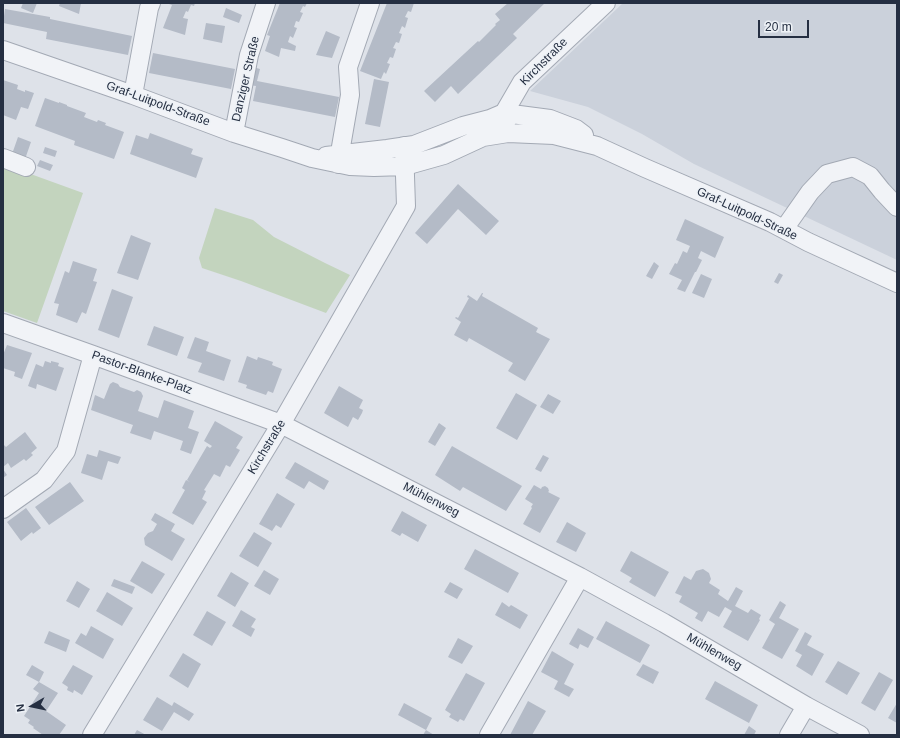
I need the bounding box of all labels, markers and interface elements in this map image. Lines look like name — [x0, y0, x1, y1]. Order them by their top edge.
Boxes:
scale bar — [760, 12, 811, 38]
text: 20 m — [765, 20, 792, 34]
street label: Danziger Straße — [229, 35, 263, 123]
street label: Kirchstraße — [517, 35, 571, 89]
street label: Graf-Luitpold-Straße — [104, 79, 212, 129]
street label: Graf-Luitpold-Straße — [694, 184, 800, 244]
street label: Pastor-Blanke-Platz — [90, 348, 194, 398]
street label: Kirchstraße — [245, 417, 289, 477]
street label: Mühlenweg — [400, 480, 462, 520]
street label: Mühlenweg — [684, 630, 744, 674]
north arrow — [12, 686, 52, 726]
text: N — [14, 703, 27, 713]

